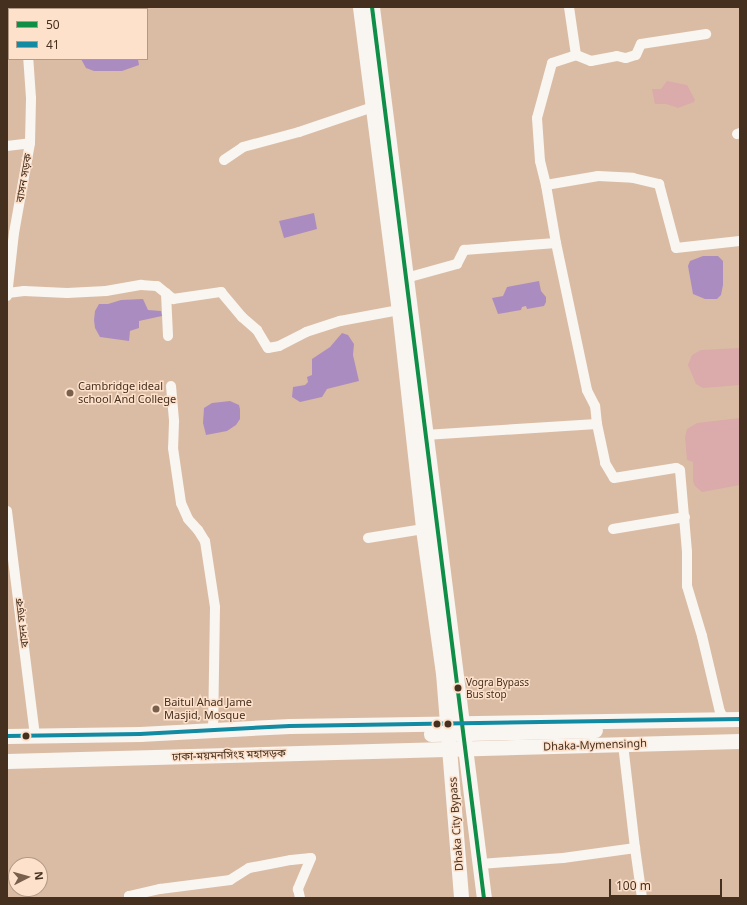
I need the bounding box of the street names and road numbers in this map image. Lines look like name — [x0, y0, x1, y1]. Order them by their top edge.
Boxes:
street label: বাসন সড়ক — [13, 153, 35, 203]
street label: বাসন সড়ক — [12, 598, 32, 648]
street label: Dhaka-Mymensingh — [543, 737, 647, 753]
street label: ঢাকা-ময়মনসিংহ মহাসড়ক — [172, 746, 286, 764]
street label: Dhaka City Bypass — [446, 776, 466, 872]

